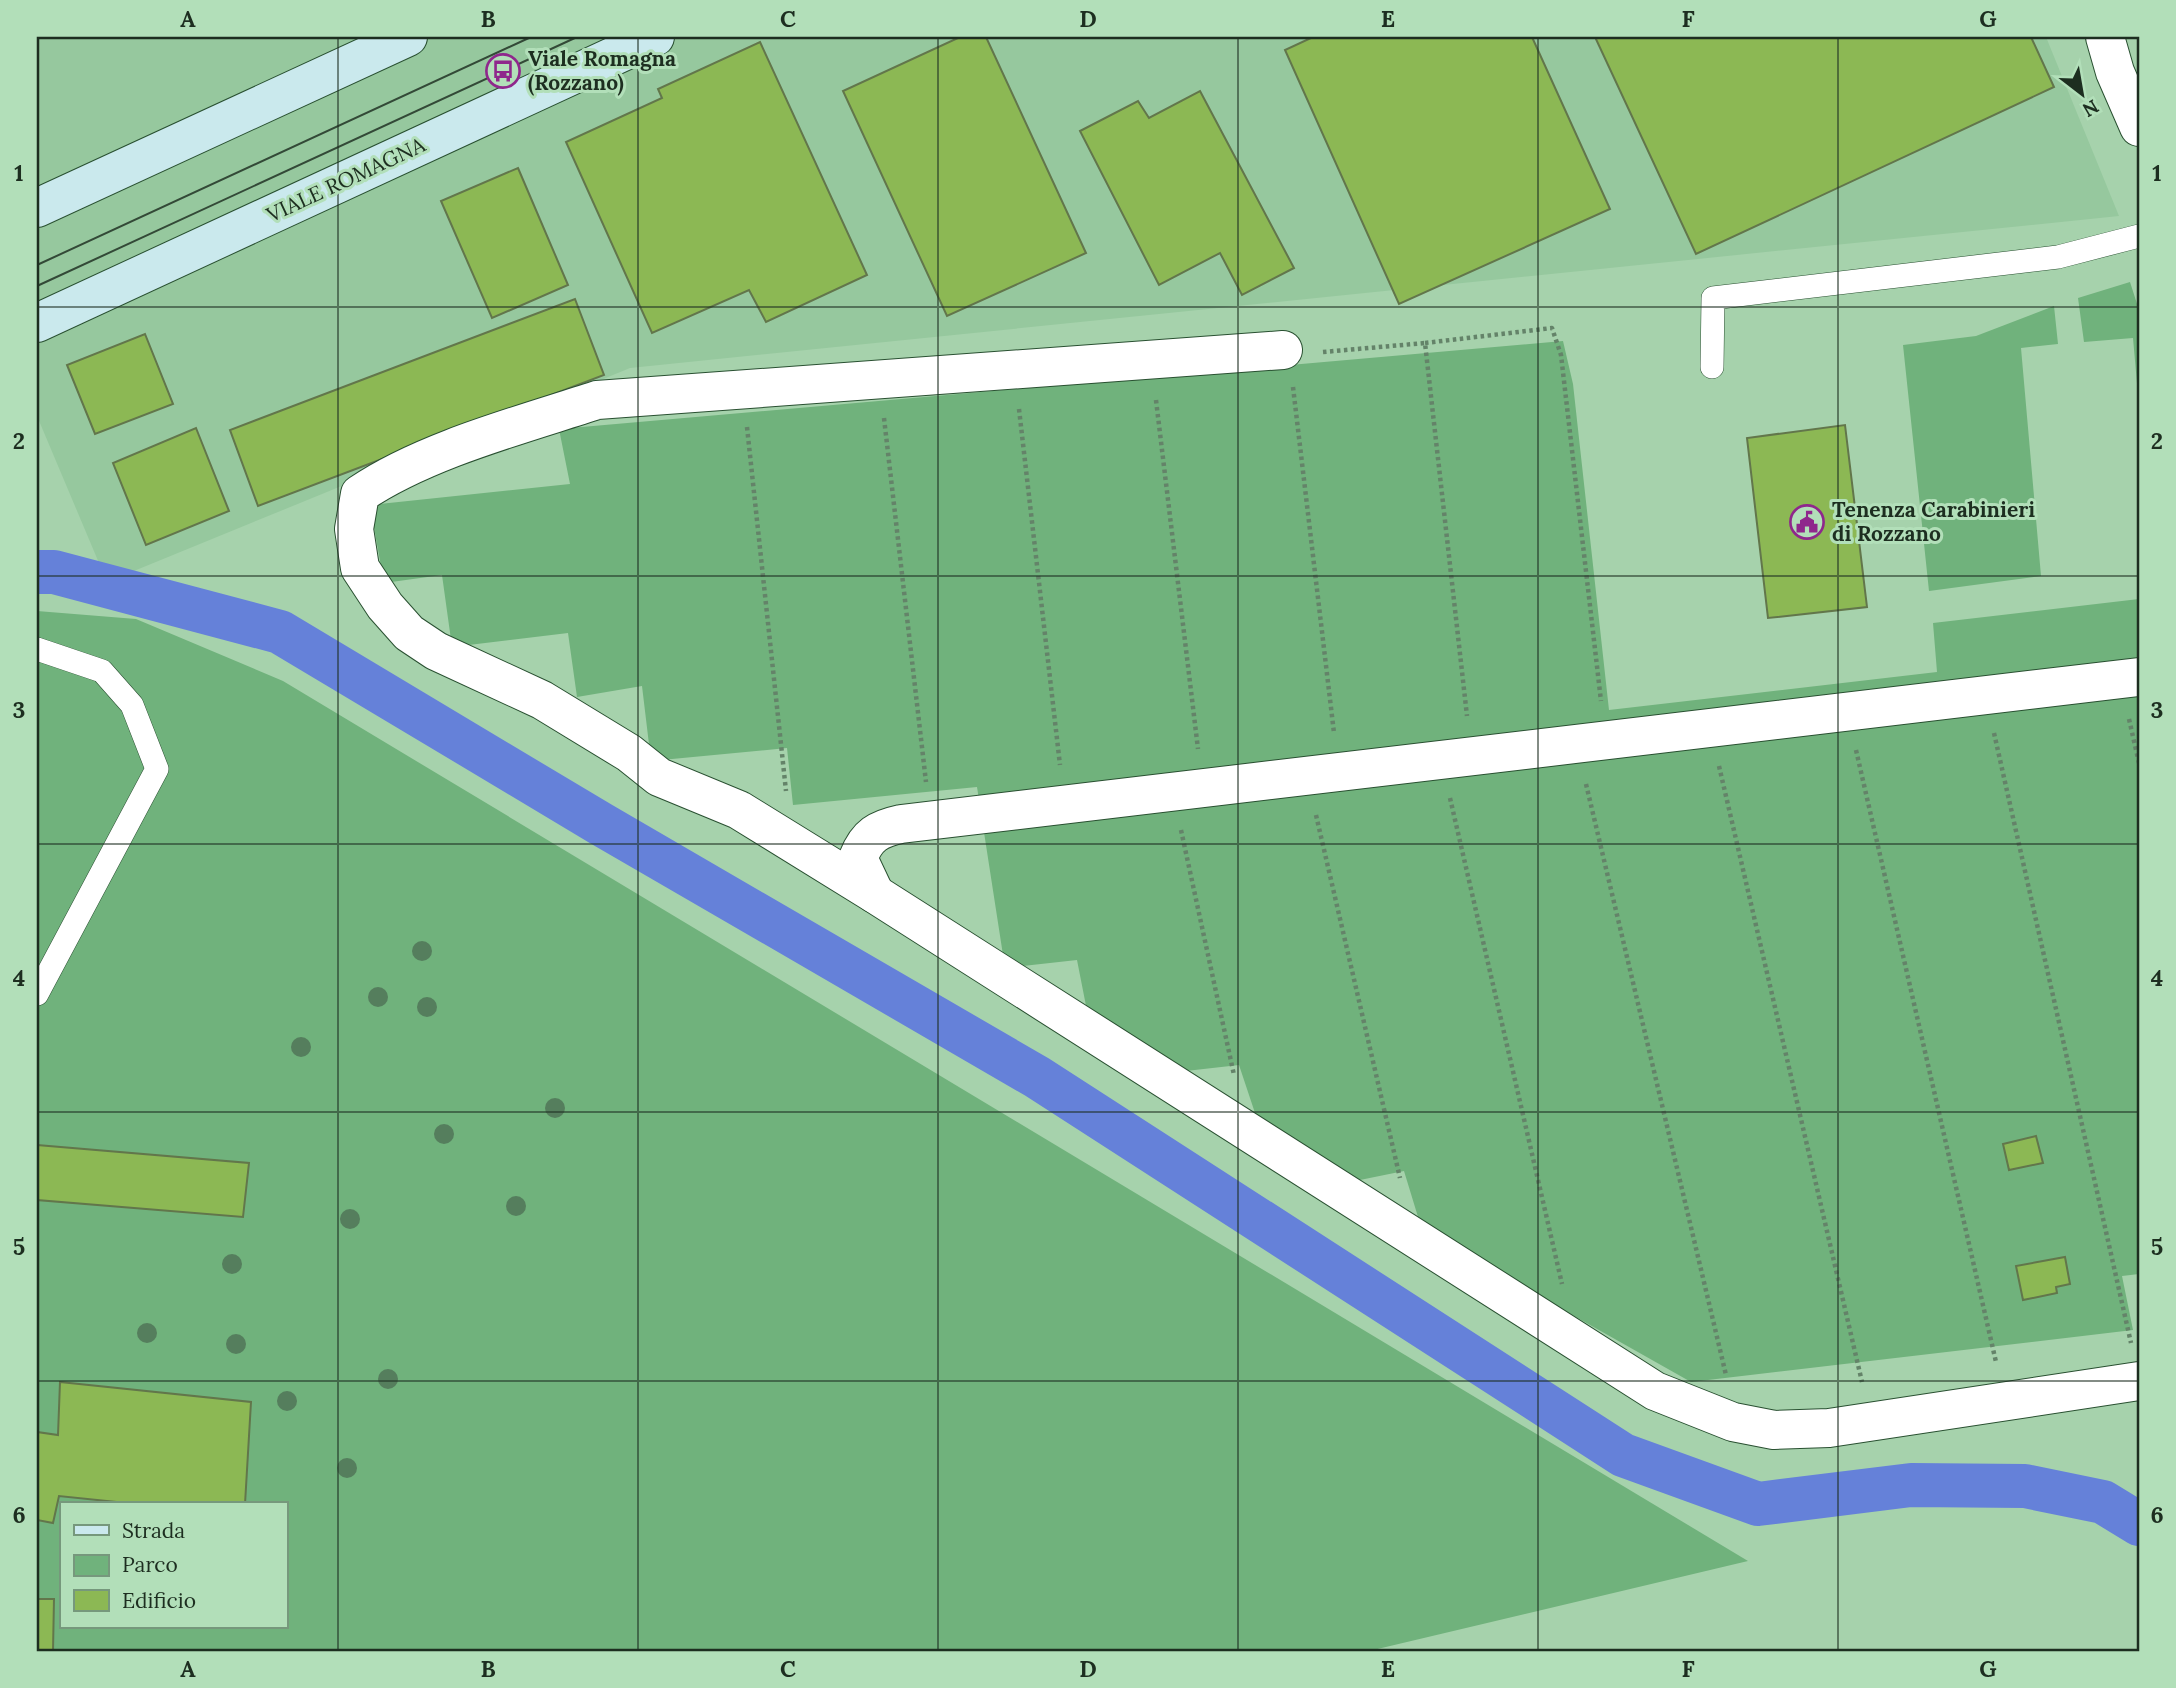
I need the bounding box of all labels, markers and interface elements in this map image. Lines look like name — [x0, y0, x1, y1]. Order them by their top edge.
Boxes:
text: A — [180, 4, 196, 33]
text: B — [480, 4, 496, 33]
text: C — [780, 4, 796, 33]
text: D — [1079, 4, 1097, 33]
text: E — [1381, 4, 1395, 33]
text: F — [1681, 4, 1695, 33]
text: G — [1979, 4, 1997, 33]
place label: Viale Romagna (Rozzano) — [528, 45, 676, 96]
bus stop icon: Viale Romagna (Rozzano) — [484, 52, 522, 90]
north arrow — [2046, 60, 2116, 130]
text: N — [2078, 95, 2103, 123]
street label: VIALE ROMAGNA — [261, 131, 430, 229]
text: 1 — [14, 158, 24, 187]
text: 1 — [2152, 158, 2162, 187]
text: 2 — [13, 426, 25, 455]
text: 2 — [2151, 426, 2163, 455]
place label: Tenenza Carabinieri di Rozzano — [1832, 496, 2035, 547]
public building icon: Tenenza Carabinieri di Rozzano — [1788, 503, 1826, 541]
text: 3 — [13, 695, 25, 724]
text: 3 — [2151, 695, 2163, 724]
text: 4 — [13, 963, 25, 992]
text: 4 — [2151, 963, 2163, 992]
text: 5 — [13, 1232, 25, 1261]
text: 5 — [2151, 1232, 2163, 1261]
text: 6 — [12, 1500, 26, 1529]
text: 6 — [2150, 1500, 2164, 1529]
legend — [60, 1502, 287, 1628]
text: Strada — [122, 1517, 185, 1544]
text: Parco — [122, 1551, 178, 1578]
text: Edificio — [122, 1587, 196, 1614]
text: A — [180, 1654, 196, 1683]
text: B — [480, 1654, 496, 1683]
text: C — [780, 1654, 796, 1683]
text: D — [1079, 1654, 1097, 1683]
text: E — [1381, 1654, 1395, 1683]
text: F — [1681, 1654, 1695, 1683]
text: G — [1979, 1654, 1997, 1683]

